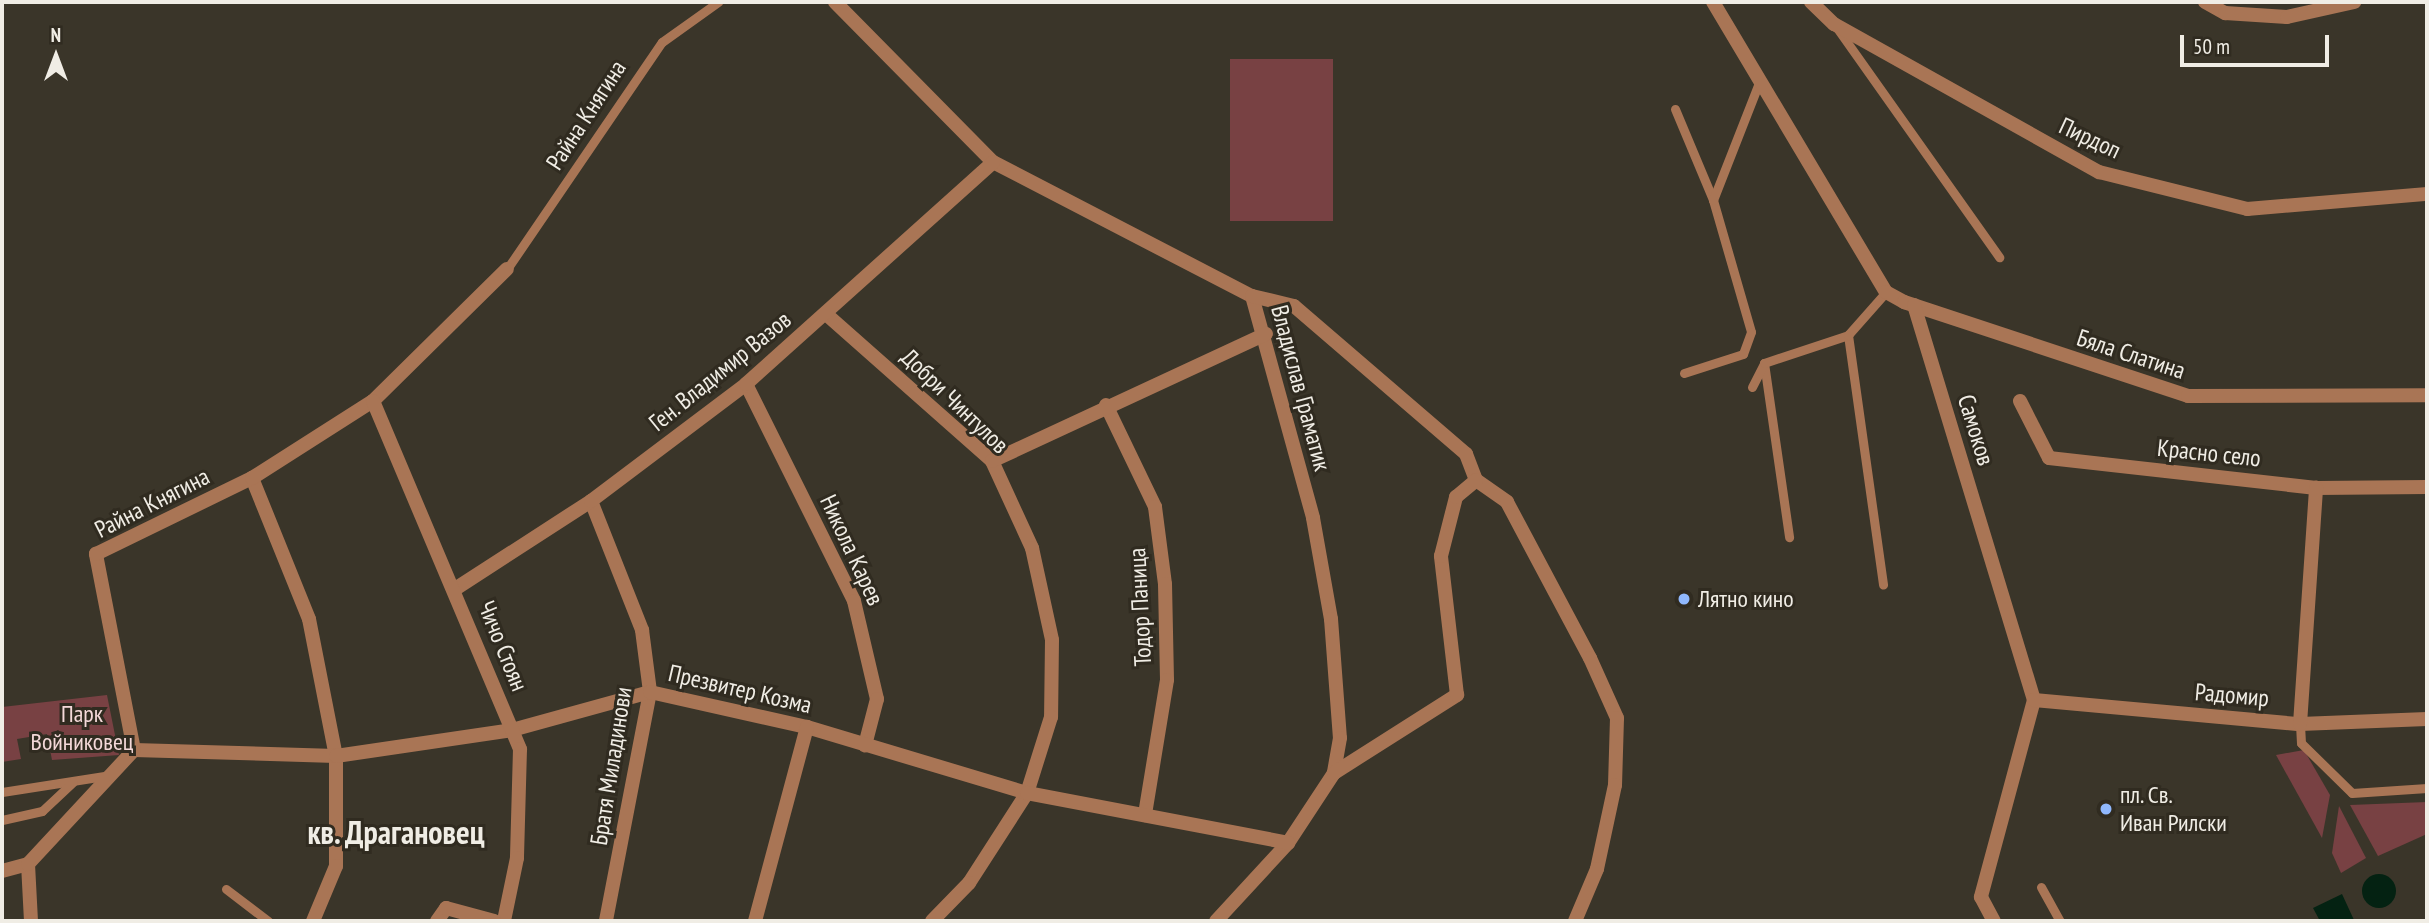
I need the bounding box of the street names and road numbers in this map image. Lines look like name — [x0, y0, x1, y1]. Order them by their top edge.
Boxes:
street label: Райна Княгина — [540, 55, 632, 175]
street label: Пирдоп — [2055, 111, 2125, 165]
street label: Владислав Граматик — [1265, 302, 1337, 474]
street label: Ген. Владимир Вазов — [643, 304, 797, 438]
street label: Бяла Слатина — [2073, 323, 2189, 385]
street label: Добри Чинтулов — [895, 343, 1015, 459]
street label: Самоков — [1952, 391, 2000, 469]
street label: Красно село — [2156, 433, 2262, 473]
street label: Райна Княгина — [90, 462, 214, 544]
street label: Никола Карев — [814, 490, 890, 610]
street label: Тодор Паница — [1123, 547, 1157, 667]
street label: Чичо Стоян — [472, 597, 534, 695]
street label: Презвитер Козма — [666, 659, 814, 719]
street label: Радомир — [2194, 677, 2270, 713]
street label: Братя Миладинови — [584, 685, 638, 847]

